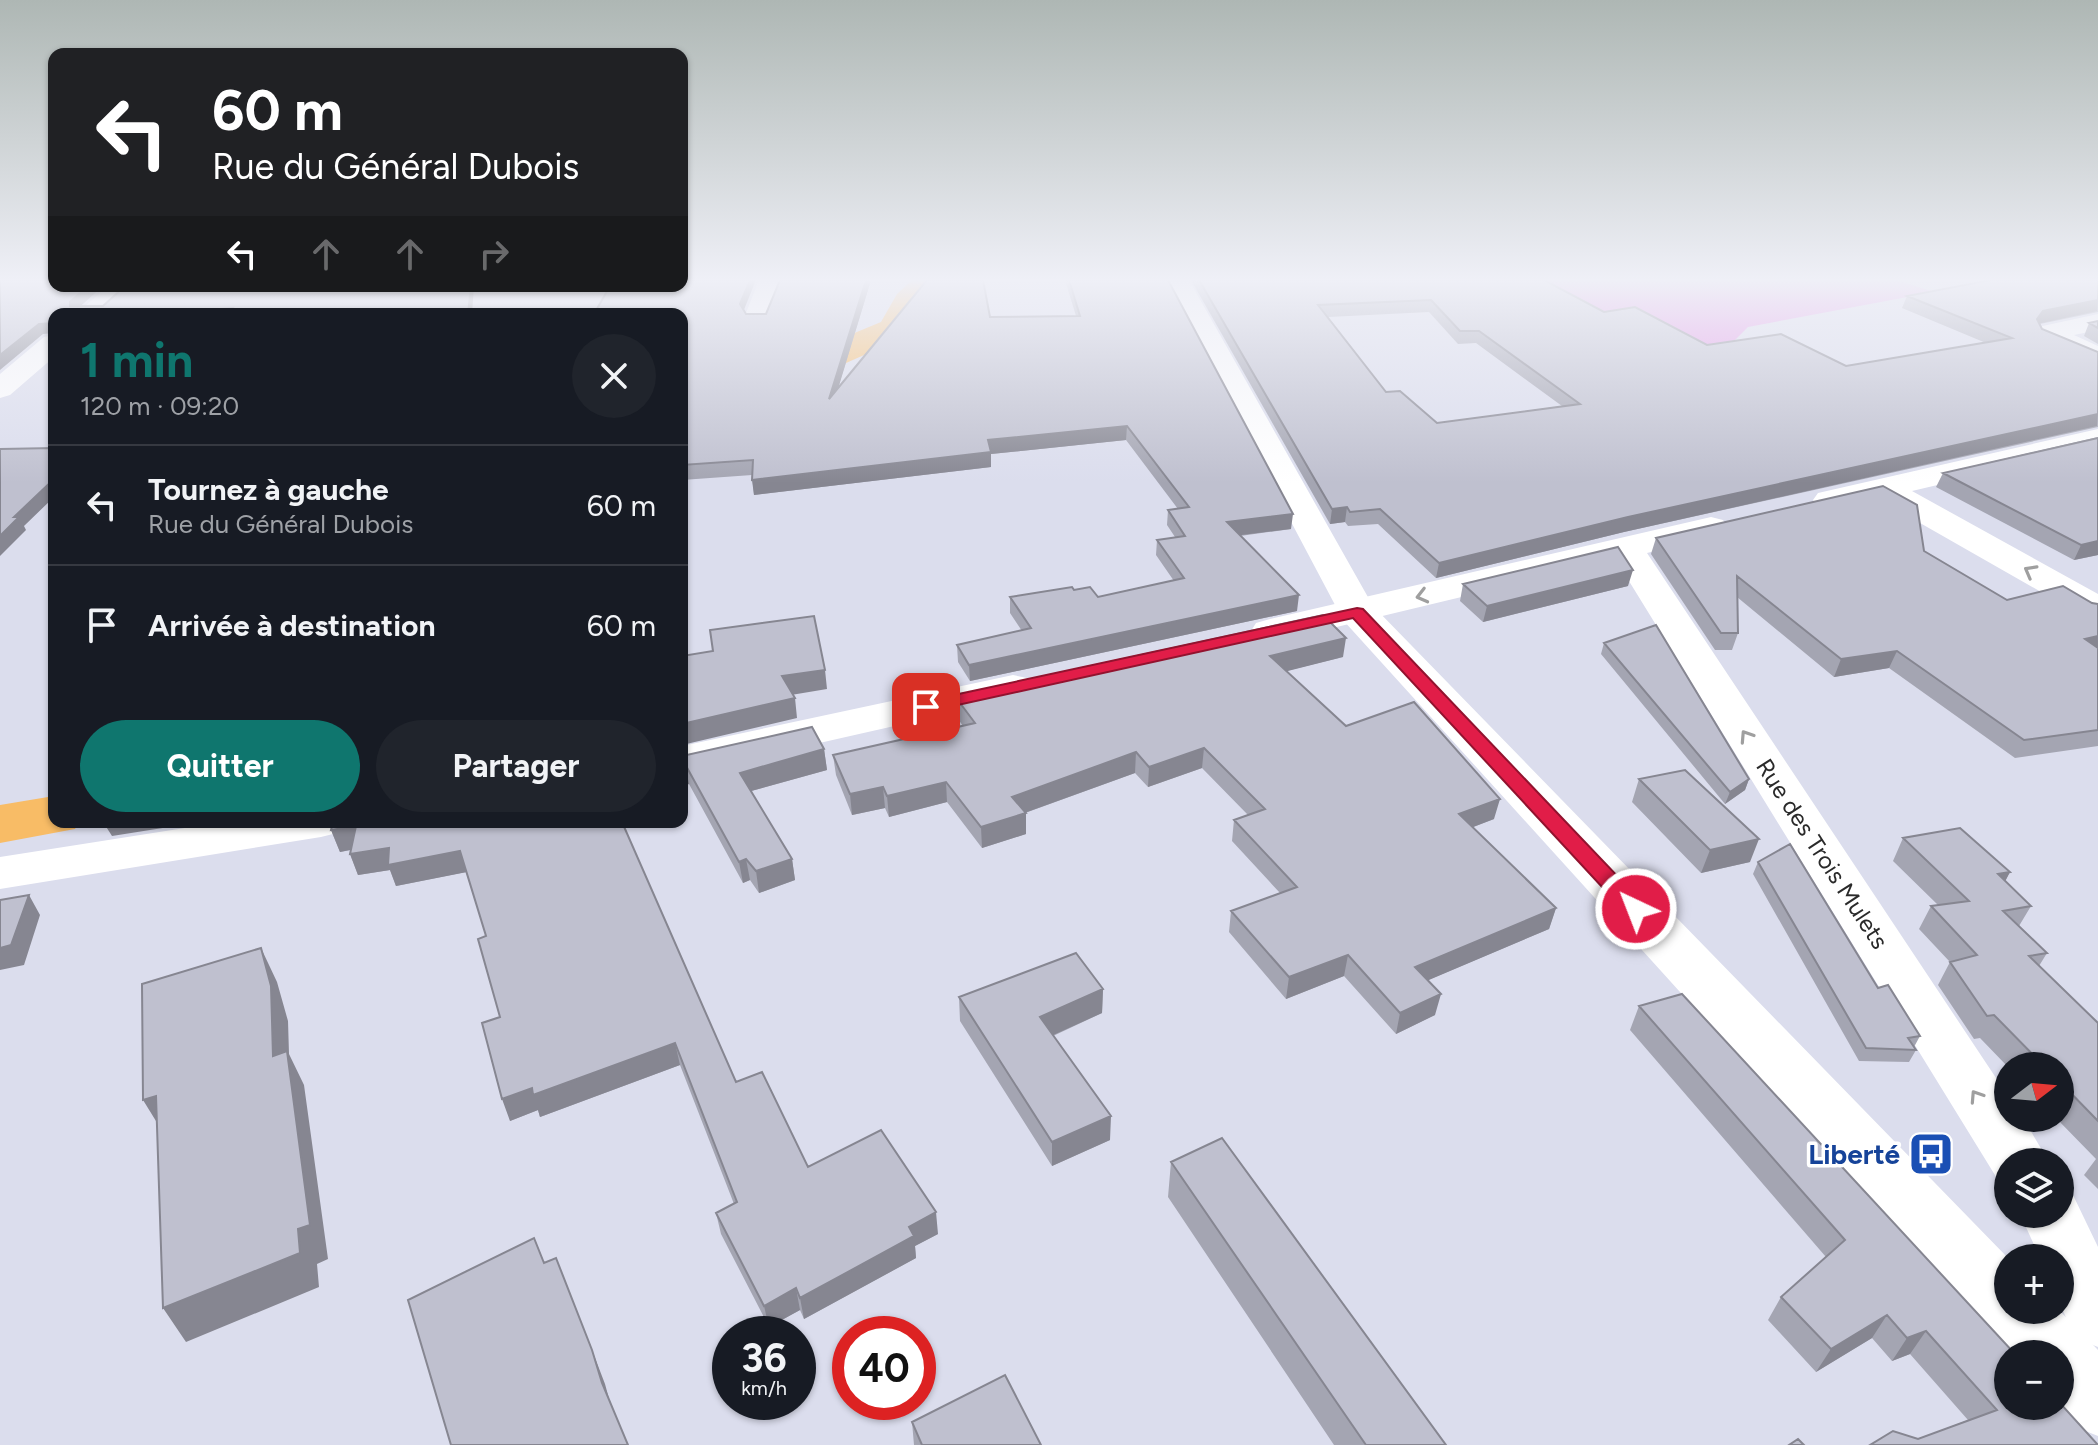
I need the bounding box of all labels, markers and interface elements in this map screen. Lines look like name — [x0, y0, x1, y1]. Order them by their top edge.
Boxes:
text: 60 m — [212, 77, 343, 144]
icon: left — [80, 80, 184, 184]
text: Rue du Général Dubois — [212, 145, 579, 188]
icon: left — [220, 232, 264, 276]
icon: ahead — [304, 232, 348, 276]
icon: ahead — [388, 232, 432, 276]
icon: right — [472, 232, 516, 276]
text: 1 min — [80, 331, 193, 389]
button: close — [572, 334, 656, 418]
text: 120 m · 09:20 — [80, 390, 239, 422]
text: Tournez à gauche — [148, 471, 389, 508]
icon: left — [80, 483, 124, 527]
text: 60 m — [587, 487, 656, 524]
text: Rue du Général Dubois — [148, 508, 413, 540]
one-way arrow — [2024, 565, 2039, 581]
one-way arrow — [1416, 587, 1430, 604]
icon: arrive — [80, 603, 124, 647]
text: Arrivée à destination — [148, 607, 435, 644]
text: 60 m — [587, 607, 656, 644]
pin — [892, 673, 960, 741]
icon: arrive — [904, 685, 948, 729]
button: Quitter — [80, 720, 360, 812]
button: Partager — [376, 720, 656, 812]
one-way arrow — [1740, 730, 1755, 745]
street label: Rue des Trois Mulets — [1750, 753, 1895, 954]
position arrow — [1594, 867, 1678, 951]
north arrow — [1994, 1052, 2074, 1132]
map controls — [1994, 1052, 2074, 1420]
one-way arrow — [1971, 1090, 1986, 1105]
bus stop icon: Liberté — [1907, 1130, 1955, 1178]
place label: Liberté — [1808, 1137, 1900, 1171]
button: layers — [1994, 1148, 2074, 1228]
button: + — [1994, 1244, 2074, 1324]
speed limit sign: 40 — [832, 1316, 936, 1420]
text: 36 — [741, 1334, 787, 1382]
button: − — [1994, 1340, 2074, 1420]
text: km/h — [741, 1376, 787, 1400]

